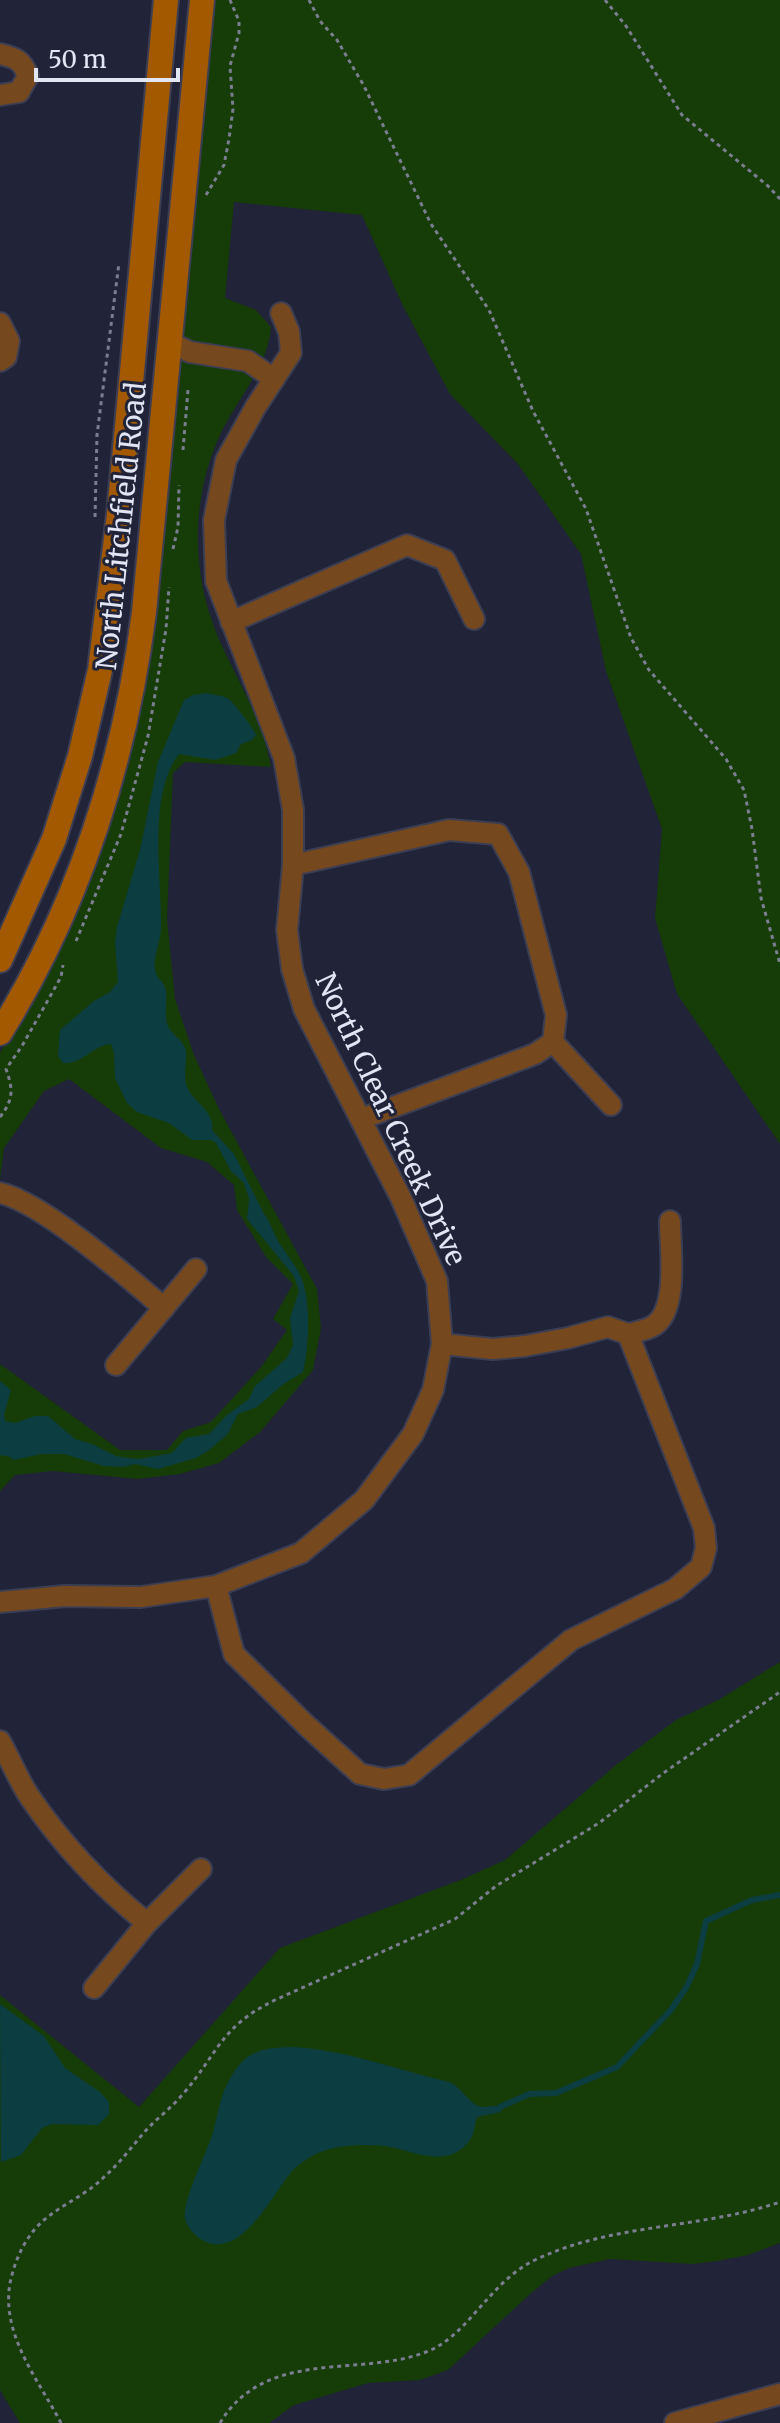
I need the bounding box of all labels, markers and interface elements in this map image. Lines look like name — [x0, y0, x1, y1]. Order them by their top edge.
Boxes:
scale bar — [36, 32, 178, 82]
text: 50 m — [48, 44, 107, 75]
street label: North Litchfield Road — [88, 380, 154, 672]
street label: North Clear Creek Drive — [307, 967, 475, 1271]

